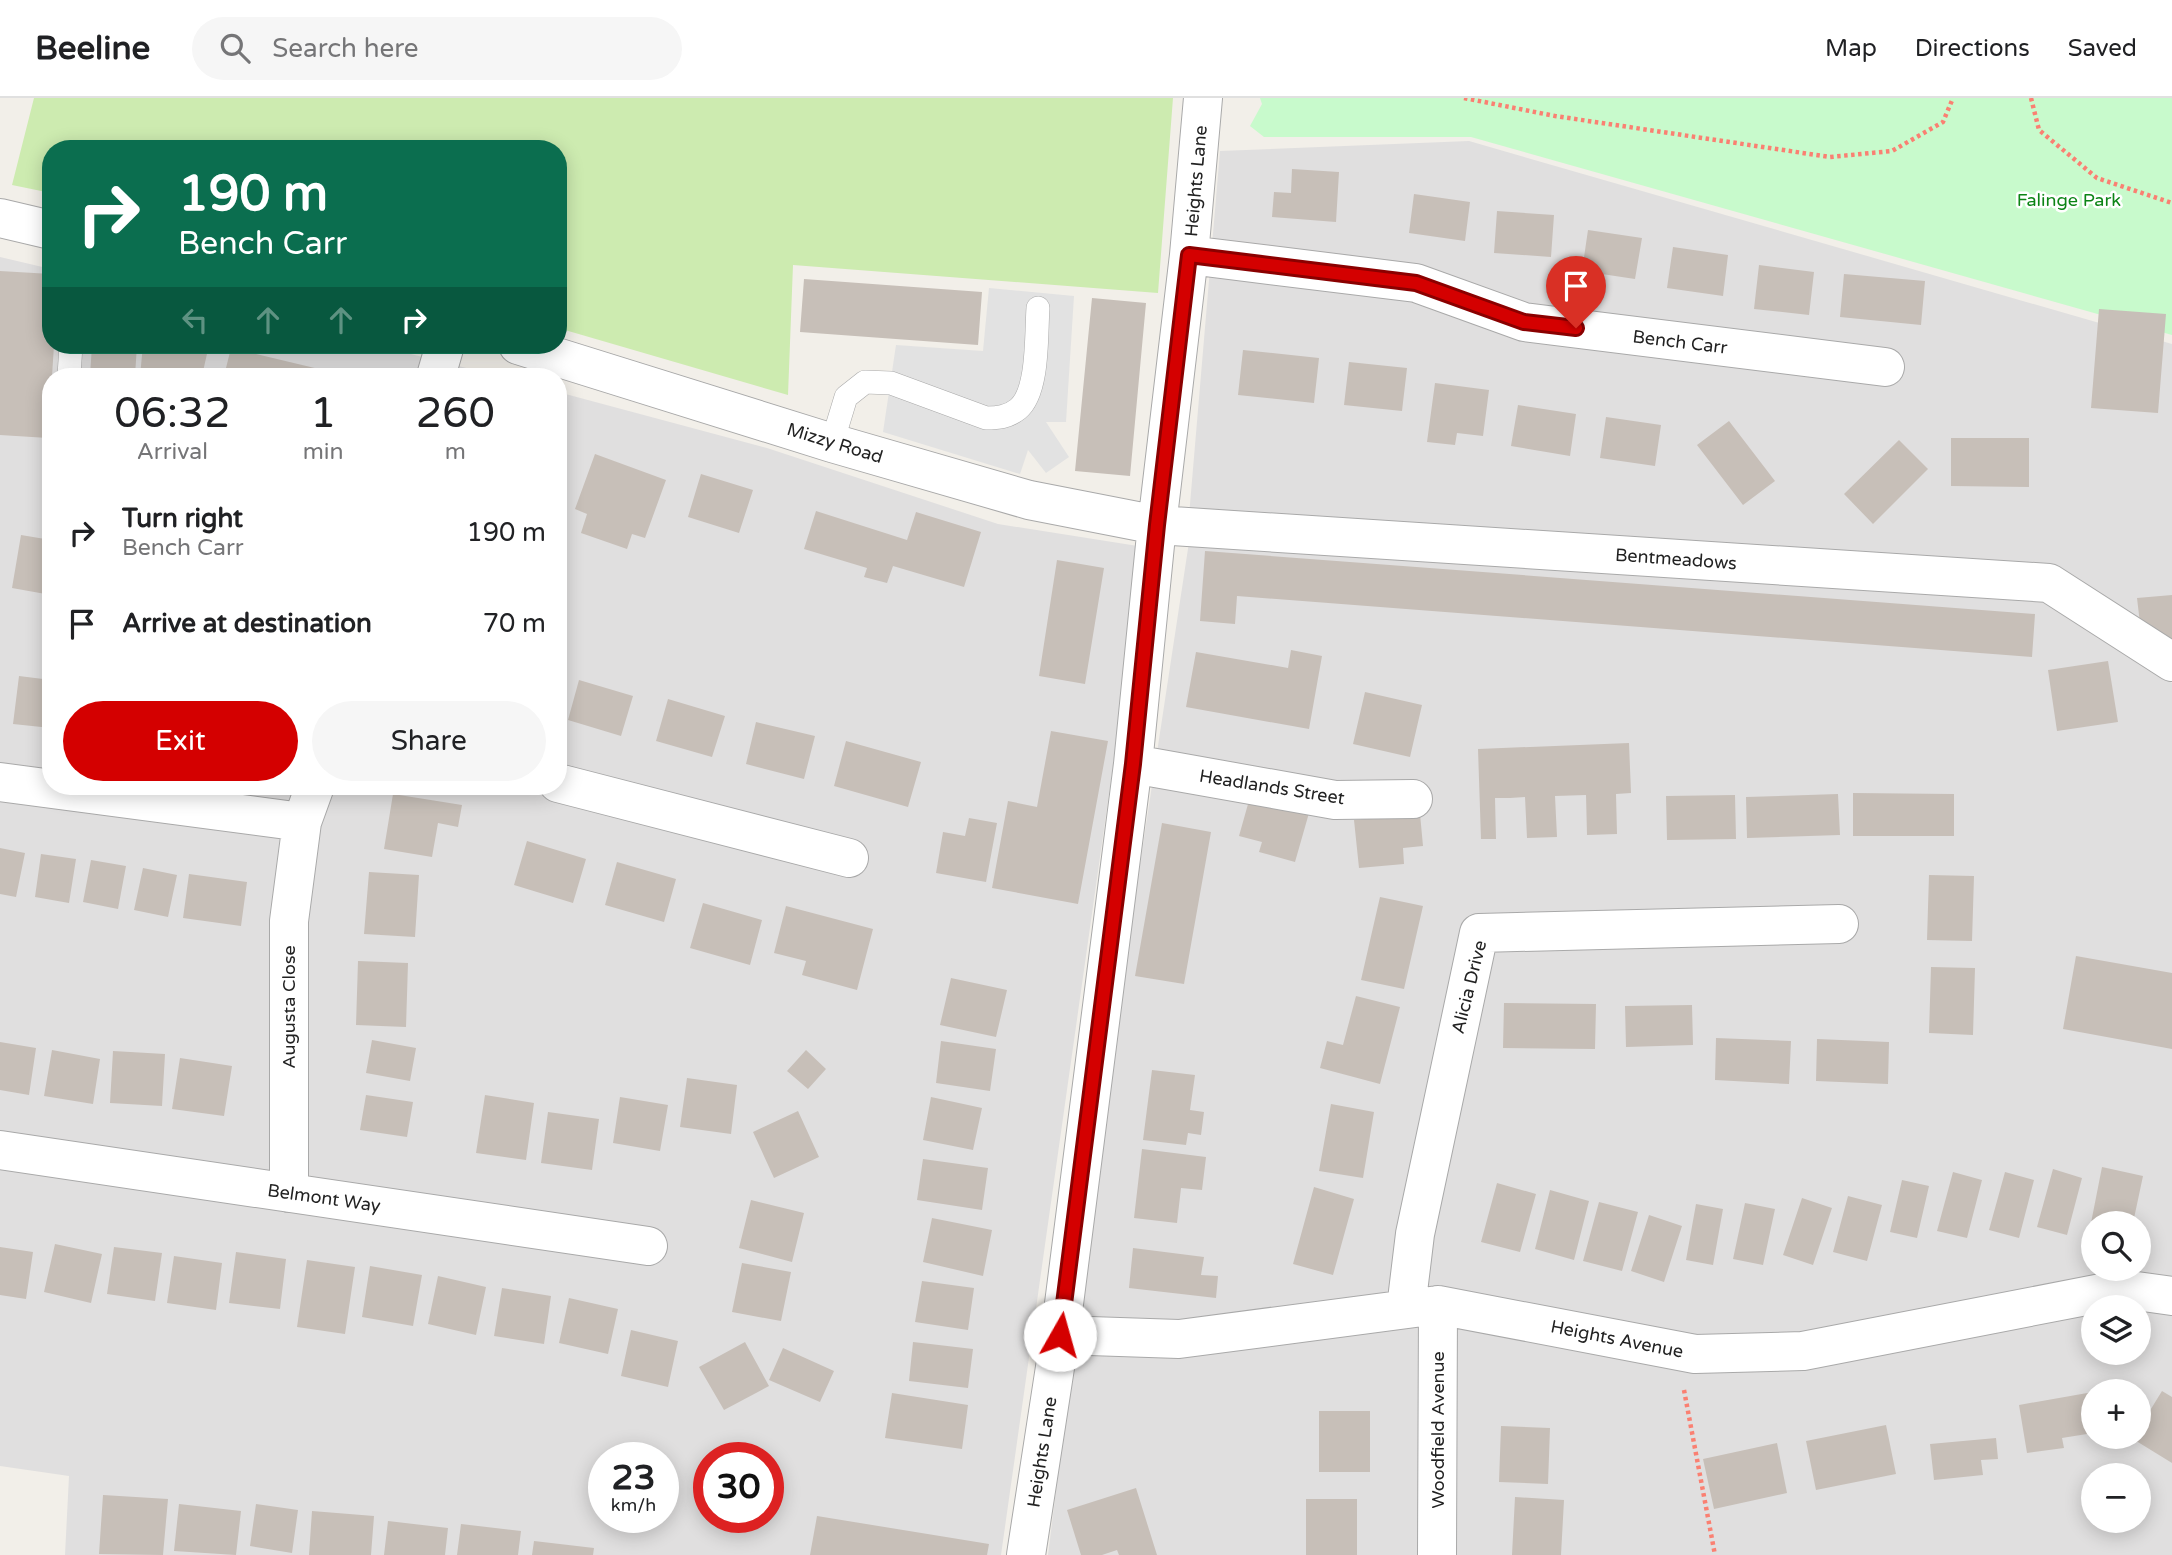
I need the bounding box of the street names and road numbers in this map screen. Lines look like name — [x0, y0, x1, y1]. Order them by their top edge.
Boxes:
street label: Heights Lane — [1180, 124, 1212, 238]
street label: Bench Carr — [1631, 325, 1729, 359]
street label: Mizzy Road — [784, 418, 886, 468]
street label: Bentmeadows — [1614, 544, 1738, 574]
street label: Headlands Street — [1198, 765, 1346, 809]
street label: Alicia Drive — [1447, 938, 1491, 1036]
street label: Augusta Close — [278, 945, 300, 1069]
street label: Belmont Way — [266, 1179, 382, 1217]
street label: Heights Avenue — [1549, 1315, 1685, 1363]
street label: Woodfield Avenue — [1427, 1351, 1449, 1509]
street label: Heights Lane — [1022, 1395, 1062, 1509]

